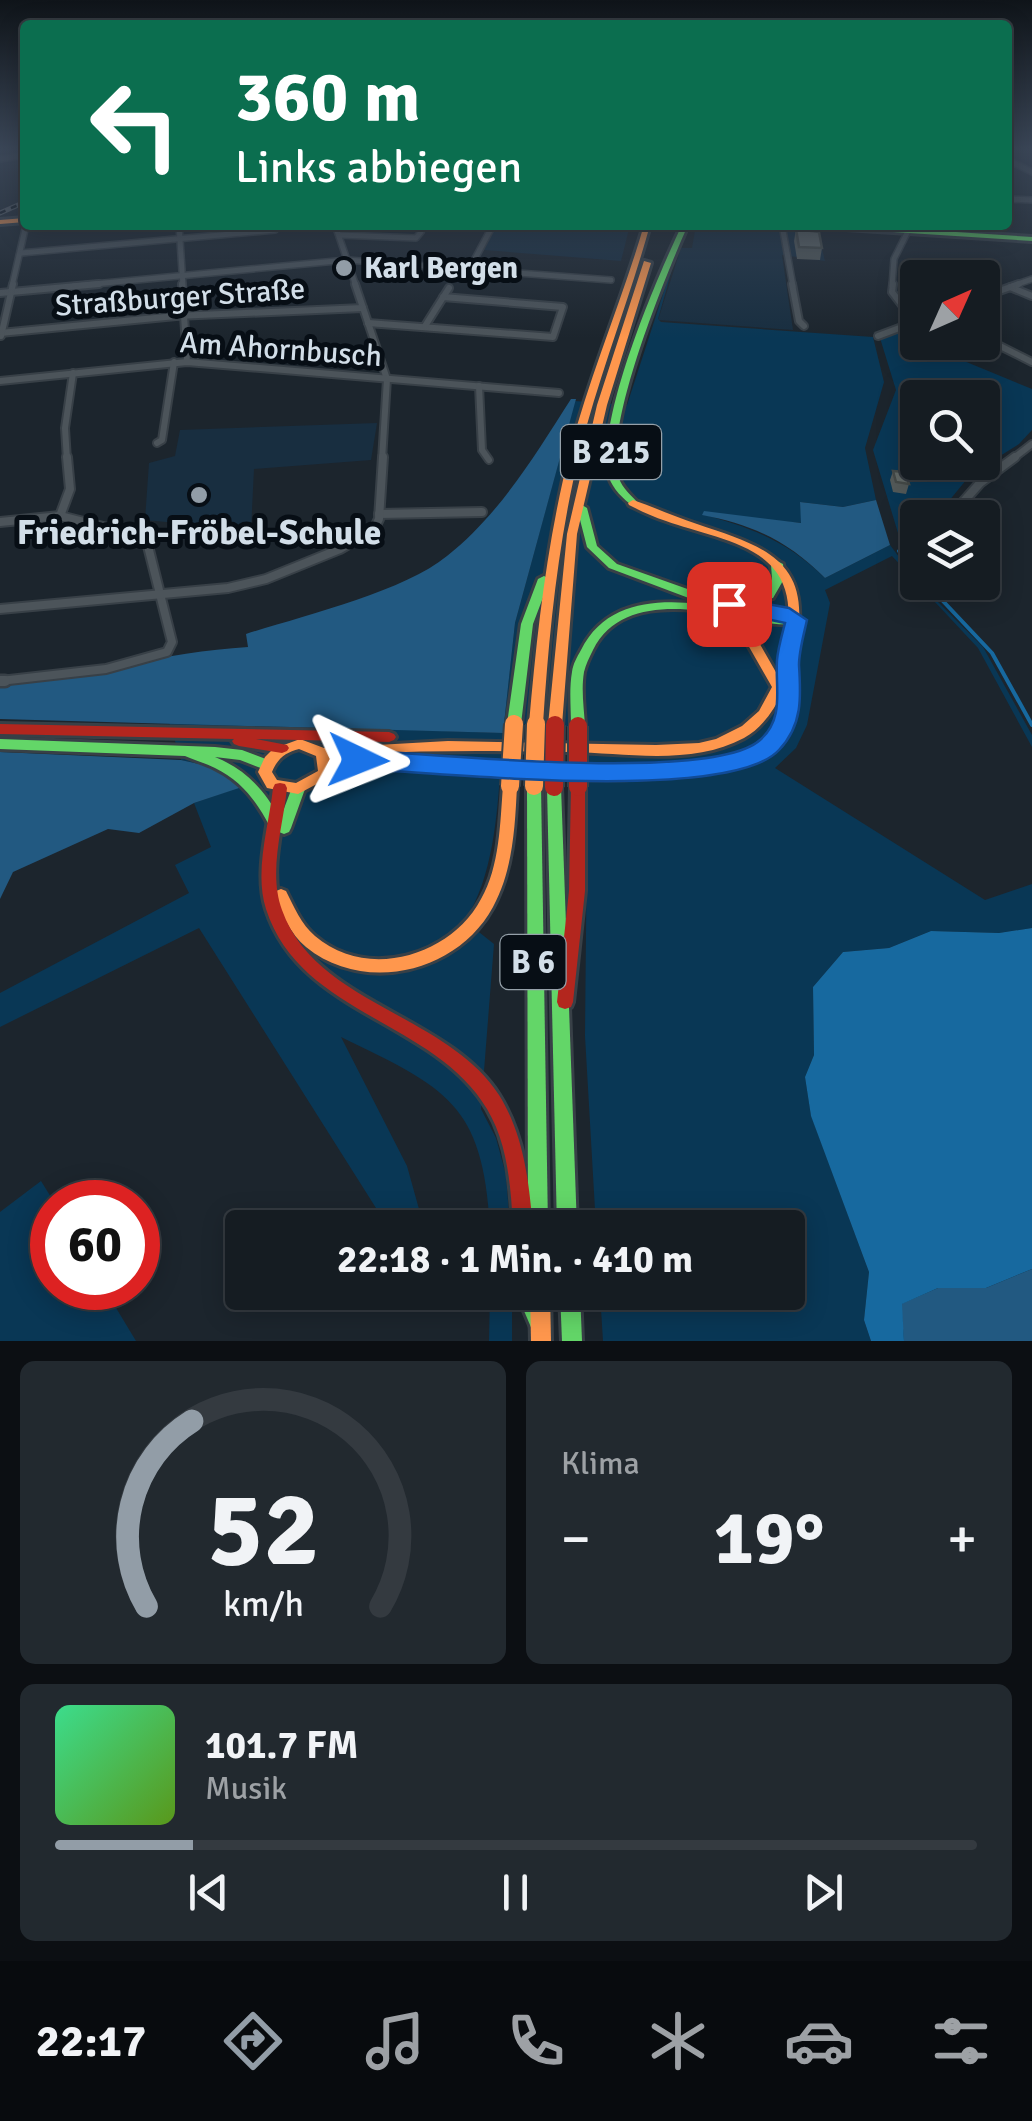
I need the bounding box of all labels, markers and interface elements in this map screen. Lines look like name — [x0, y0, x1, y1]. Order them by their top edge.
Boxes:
text: 360 m — [235, 54, 420, 140]
icon: left — [70, 60, 200, 190]
text: Links abbiegen — [235, 140, 522, 195]
place label: Karl Bergen — [364, 250, 518, 287]
marker: Karl Bergen — [333, 257, 355, 279]
north arrow — [900, 260, 1000, 360]
map controls — [900, 260, 1000, 600]
street label: Straßburger Straße — [54, 270, 306, 325]
street label: Am Ahornbusch — [179, 324, 383, 375]
button: search — [900, 380, 1000, 480]
road number: B 215 — [561, 425, 661, 479]
marker: Friedrich-Fröbel-Schule — [188, 484, 210, 506]
button: layers — [900, 500, 1000, 600]
place label: Friedrich-Fröbel-Schule — [17, 511, 381, 554]
pin — [687, 562, 772, 647]
icon: arrive — [702, 577, 757, 632]
position arrow — [306, 708, 410, 812]
road number: B 6 — [500, 935, 566, 989]
speed limit sign: 60 — [30, 1180, 160, 1310]
text: 22:18 · 1 Min. · 410 m — [337, 1236, 693, 1283]
text: Klima — [561, 1444, 640, 1483]
text: 52 — [207, 1466, 319, 1594]
text: 19° — [714, 1492, 825, 1585]
text: − — [561, 1505, 591, 1573]
text: + — [947, 1505, 977, 1573]
text: km/h — [223, 1582, 303, 1626]
text: 101.7 FM — [205, 1722, 358, 1769]
text: Musik — [205, 1769, 287, 1808]
icon: previous — [181, 1865, 236, 1920]
icon: pause — [488, 1865, 543, 1920]
icon: next — [796, 1865, 851, 1920]
icon: directions — [218, 2006, 288, 2076]
icon: music — [360, 2006, 430, 2076]
icon: phone — [501, 2006, 571, 2076]
icon: climate — [643, 2006, 713, 2076]
icon: car — [784, 2006, 854, 2076]
icon: filters — [926, 2006, 996, 2076]
text: 22:17 — [36, 2014, 146, 2069]

